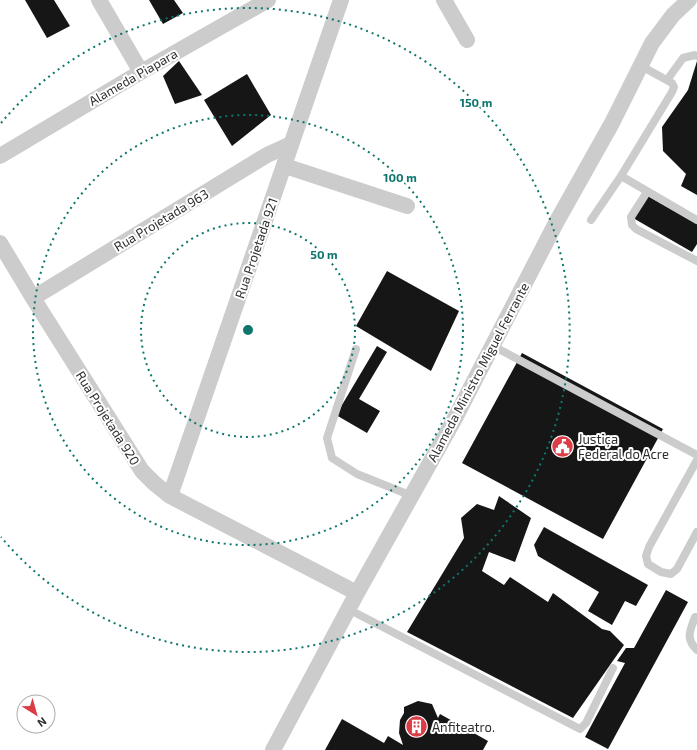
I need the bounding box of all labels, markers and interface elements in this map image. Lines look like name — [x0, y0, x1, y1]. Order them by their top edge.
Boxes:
street label: Alameda Piapara — [86, 45, 180, 109]
text: 150 m — [460, 95, 492, 109]
text: 100 m — [383, 170, 417, 184]
street label: Rua Projetada 963 — [111, 185, 211, 255]
street label: Rua Projetada 921 — [231, 196, 281, 300]
text: 50 m — [310, 247, 338, 261]
street label: Alameda Ministro Miguel Ferrante — [424, 280, 532, 464]
centre of rings — [241, 323, 255, 337]
street label: Rua Projetada 920 — [73, 368, 143, 468]
place label: Justiça Federal do Acre — [578, 431, 669, 462]
public building icon: Justiça Federal do Acre — [549, 433, 575, 459]
north arrow — [16, 694, 56, 734]
building icon: Anfiteatro. — [403, 714, 429, 740]
text: N — [35, 715, 49, 730]
place label: Anfiteatro. — [432, 719, 495, 735]

